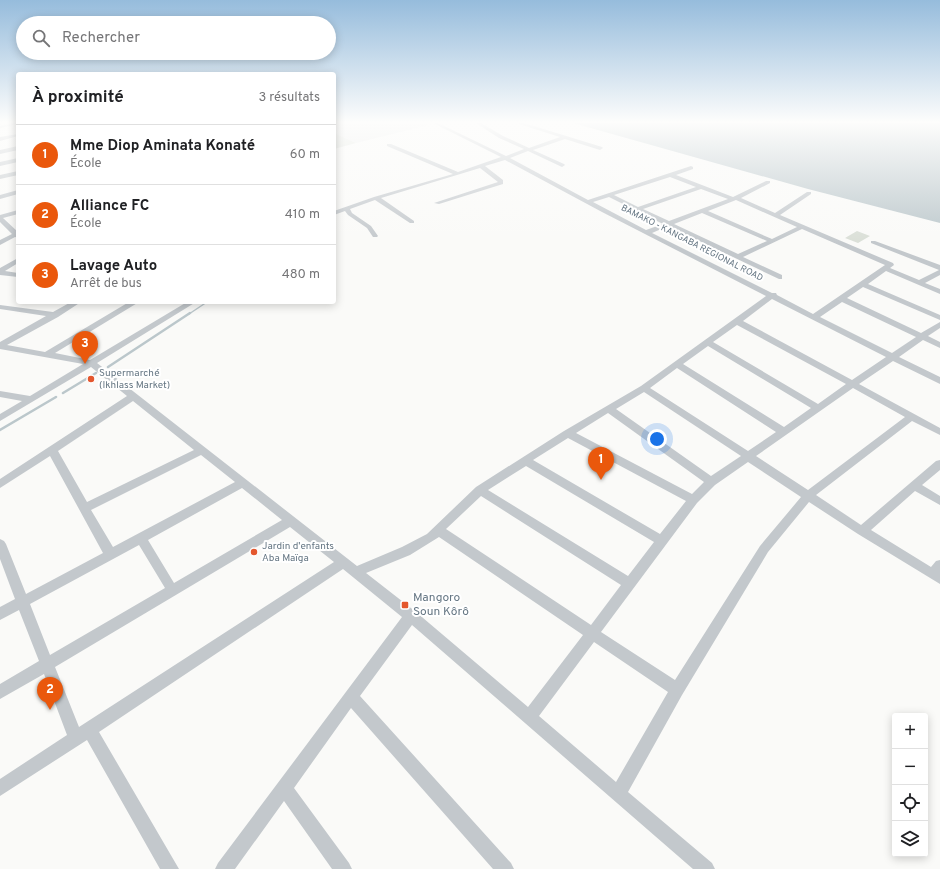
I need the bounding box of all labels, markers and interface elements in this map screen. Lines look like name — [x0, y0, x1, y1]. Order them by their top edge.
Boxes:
search box — [16, 16, 336, 60]
icon: search — [30, 27, 52, 49]
text: Rechercher — [62, 29, 140, 48]
text: À proximité — [32, 87, 124, 109]
text: 3 résultats — [258, 90, 320, 106]
text: Mme Diop Aminata Konaté — [70, 137, 255, 156]
text: 1 — [42, 147, 48, 163]
text: 60 m — [290, 147, 320, 163]
text: École — [70, 156, 102, 172]
text: Alliance FC — [70, 197, 149, 216]
street label: BAMAKO - KANGABA REGIONAL ROAD — [619, 202, 765, 284]
text: 2 — [41, 207, 49, 223]
text: 410 m — [285, 207, 320, 223]
text: École — [70, 216, 102, 232]
text: Lavage Auto — [70, 257, 157, 276]
text: 3 — [41, 267, 49, 283]
text: 480 m — [282, 267, 320, 283]
text: Arrêt de bus — [70, 276, 142, 292]
pin: 3 — [72, 331, 98, 364]
place label: Supermarché (Ikhlass Market) — [99, 367, 170, 392]
marker: Supermarché (Ikhlass Market) — [86, 374, 96, 384]
your location — [647, 429, 667, 449]
pin: 1 — [588, 447, 614, 480]
place label: Jardin d'enfants Aba Maïga — [262, 540, 334, 565]
marker: Jardin d'enfants Aba Maïga — [249, 547, 259, 557]
place label: Mangoro Soun Kôrô — [413, 590, 469, 620]
marker: Mangoro Soun Kôrô — [400, 600, 410, 610]
pin: 2 — [37, 677, 63, 710]
map controls — [892, 713, 928, 857]
button: + — [892, 713, 928, 749]
button: − — [892, 749, 928, 785]
button: locate — [892, 785, 928, 821]
button: layers — [892, 821, 928, 857]

